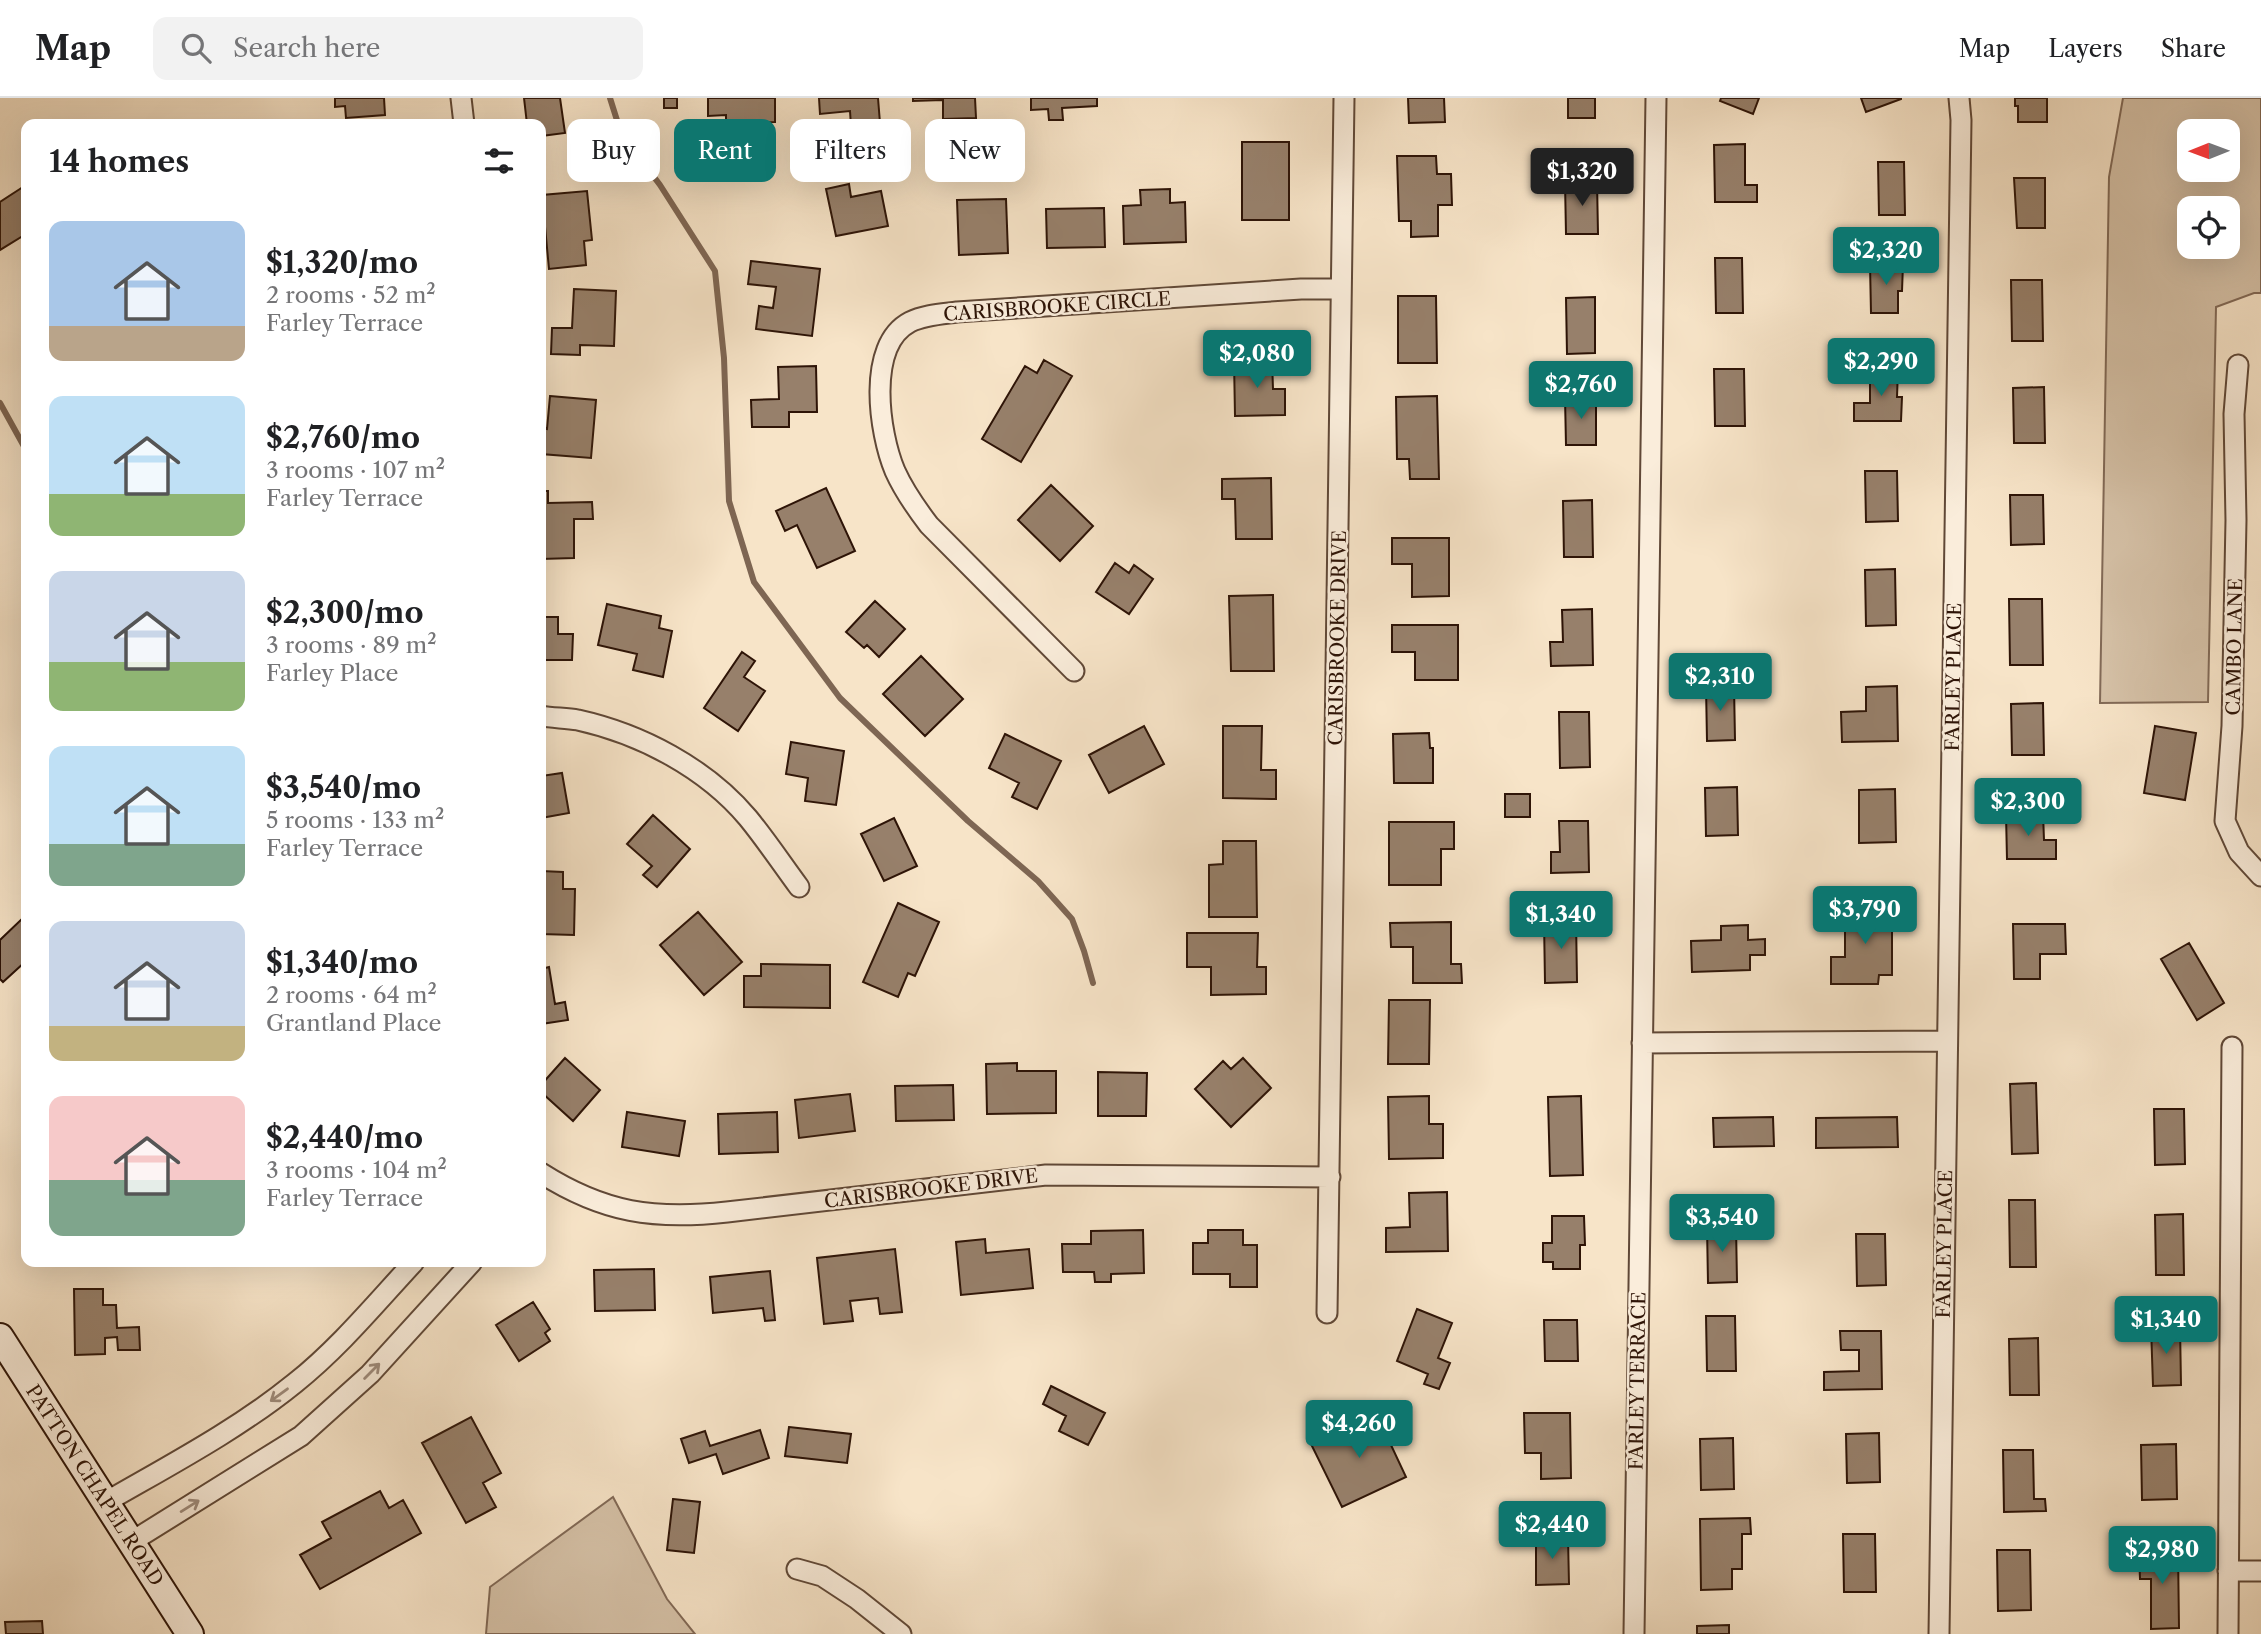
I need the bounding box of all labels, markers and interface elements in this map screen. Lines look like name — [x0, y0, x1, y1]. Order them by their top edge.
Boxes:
search box — [153, 17, 643, 80]
text: Map — [35, 28, 111, 69]
icon: search — [177, 29, 215, 67]
text: Search here — [233, 32, 380, 64]
text: Map — [1959, 34, 2010, 63]
text: Layers — [2048, 34, 2123, 63]
text: Share — [2161, 34, 2226, 63]
chip: Buy — [567, 119, 660, 182]
chip: Rent — [674, 119, 776, 182]
chip: Filters — [790, 119, 911, 182]
chip: New — [925, 119, 1025, 182]
north arrow — [2177, 119, 2240, 182]
map controls — [2177, 119, 2240, 259]
icon: filters — [480, 142, 518, 180]
text: 14 homes — [49, 143, 189, 180]
pin: $1,320 — [1525, 148, 1639, 208]
text: $1,320 — [1547, 157, 1617, 185]
button: locate — [2177, 196, 2240, 259]
pin: $2,320 — [1829, 228, 1943, 287]
text: $2,320 — [1849, 236, 1923, 264]
text: $1,320/mo — [266, 244, 418, 281]
icon: home — [105, 249, 189, 333]
text: 2 rooms · 52 m² — [266, 281, 436, 309]
street label: CARISBROOKE CIRCLE — [942, 287, 1172, 326]
text: Farley Terrace — [266, 309, 423, 337]
pin: $2,080 — [1200, 330, 1314, 390]
pin: $2,290 — [1824, 338, 1938, 398]
text: $2,080 — [1219, 339, 1295, 367]
text: $2,290 — [1844, 347, 1918, 375]
pin: $2,760 — [1524, 362, 1638, 421]
text: $2,760 — [1545, 370, 1617, 398]
text: $2,760/mo — [266, 419, 420, 456]
icon: home — [105, 424, 189, 508]
text: 3 rooms · 107 m² — [266, 456, 445, 484]
text: Farley Terrace — [266, 484, 423, 512]
street label: CARISBROOKE DRIVE — [1324, 530, 1351, 746]
street label: CAMBO LANE — [2222, 578, 2247, 716]
text: $2,300/mo — [266, 594, 424, 631]
icon: home — [105, 599, 189, 683]
street label: FARLEY PLACE — [1941, 602, 1966, 752]
text: 3 rooms · 89 m² — [266, 631, 437, 659]
pin: $2,310 — [1663, 654, 1777, 713]
text: Farley Place — [266, 659, 399, 687]
text: $2,310 — [1685, 662, 1755, 690]
text: $3,540/mo — [266, 769, 421, 806]
icon: home — [105, 774, 189, 858]
pin: $2,300 — [1971, 778, 2085, 838]
text: $2,300 — [1990, 787, 2066, 815]
text: 5 rooms · 133 m² — [266, 806, 444, 834]
text: Farley Terrace — [266, 834, 423, 862]
pin: $3,790 — [1808, 886, 1922, 946]
pin: $1,340 — [1504, 892, 1618, 951]
text: $3,790 — [1829, 895, 1901, 923]
text: $1,340 — [1526, 900, 1596, 928]
text: $1,340/mo — [266, 944, 418, 981]
icon: home — [105, 949, 189, 1033]
text: 2 rooms · 64 m² — [266, 981, 437, 1009]
text: Grantland Place — [266, 1009, 441, 1037]
text: $2,440/mo — [266, 1119, 423, 1156]
icon: home — [105, 1124, 189, 1208]
text: 3 rooms · 104 m² — [266, 1156, 447, 1184]
street label: CARISBROOKE DRIVE — [823, 1164, 1039, 1213]
street label: FARLEY PLACE — [1932, 1169, 1957, 1319]
text: Farley Terrace — [266, 1184, 423, 1212]
pin: $3,540 — [1665, 1194, 1779, 1254]
text: $3,540 — [1685, 1203, 1759, 1231]
street label: FARLEY TERRACE — [1624, 1292, 1651, 1470]
pin: $1,340 — [2109, 1296, 2223, 1356]
text: $1,340 — [2131, 1305, 2201, 1333]
one-way arrow — [363, 1363, 380, 1380]
street label: PATTON CHAPEL ROAD — [21, 1381, 168, 1590]
one-way arrow — [270, 1388, 289, 1403]
pin: $4,260 — [1302, 1400, 1416, 1460]
text: $4,260 — [1322, 1409, 1396, 1437]
one-way arrow — [179, 1499, 199, 1513]
pin: $2,440 — [1495, 1502, 1609, 1561]
text: $2,440 — [1515, 1510, 1589, 1538]
pin: $2,980 — [2105, 1526, 2219, 1586]
text: $2,980 — [2125, 1535, 2199, 1563]

